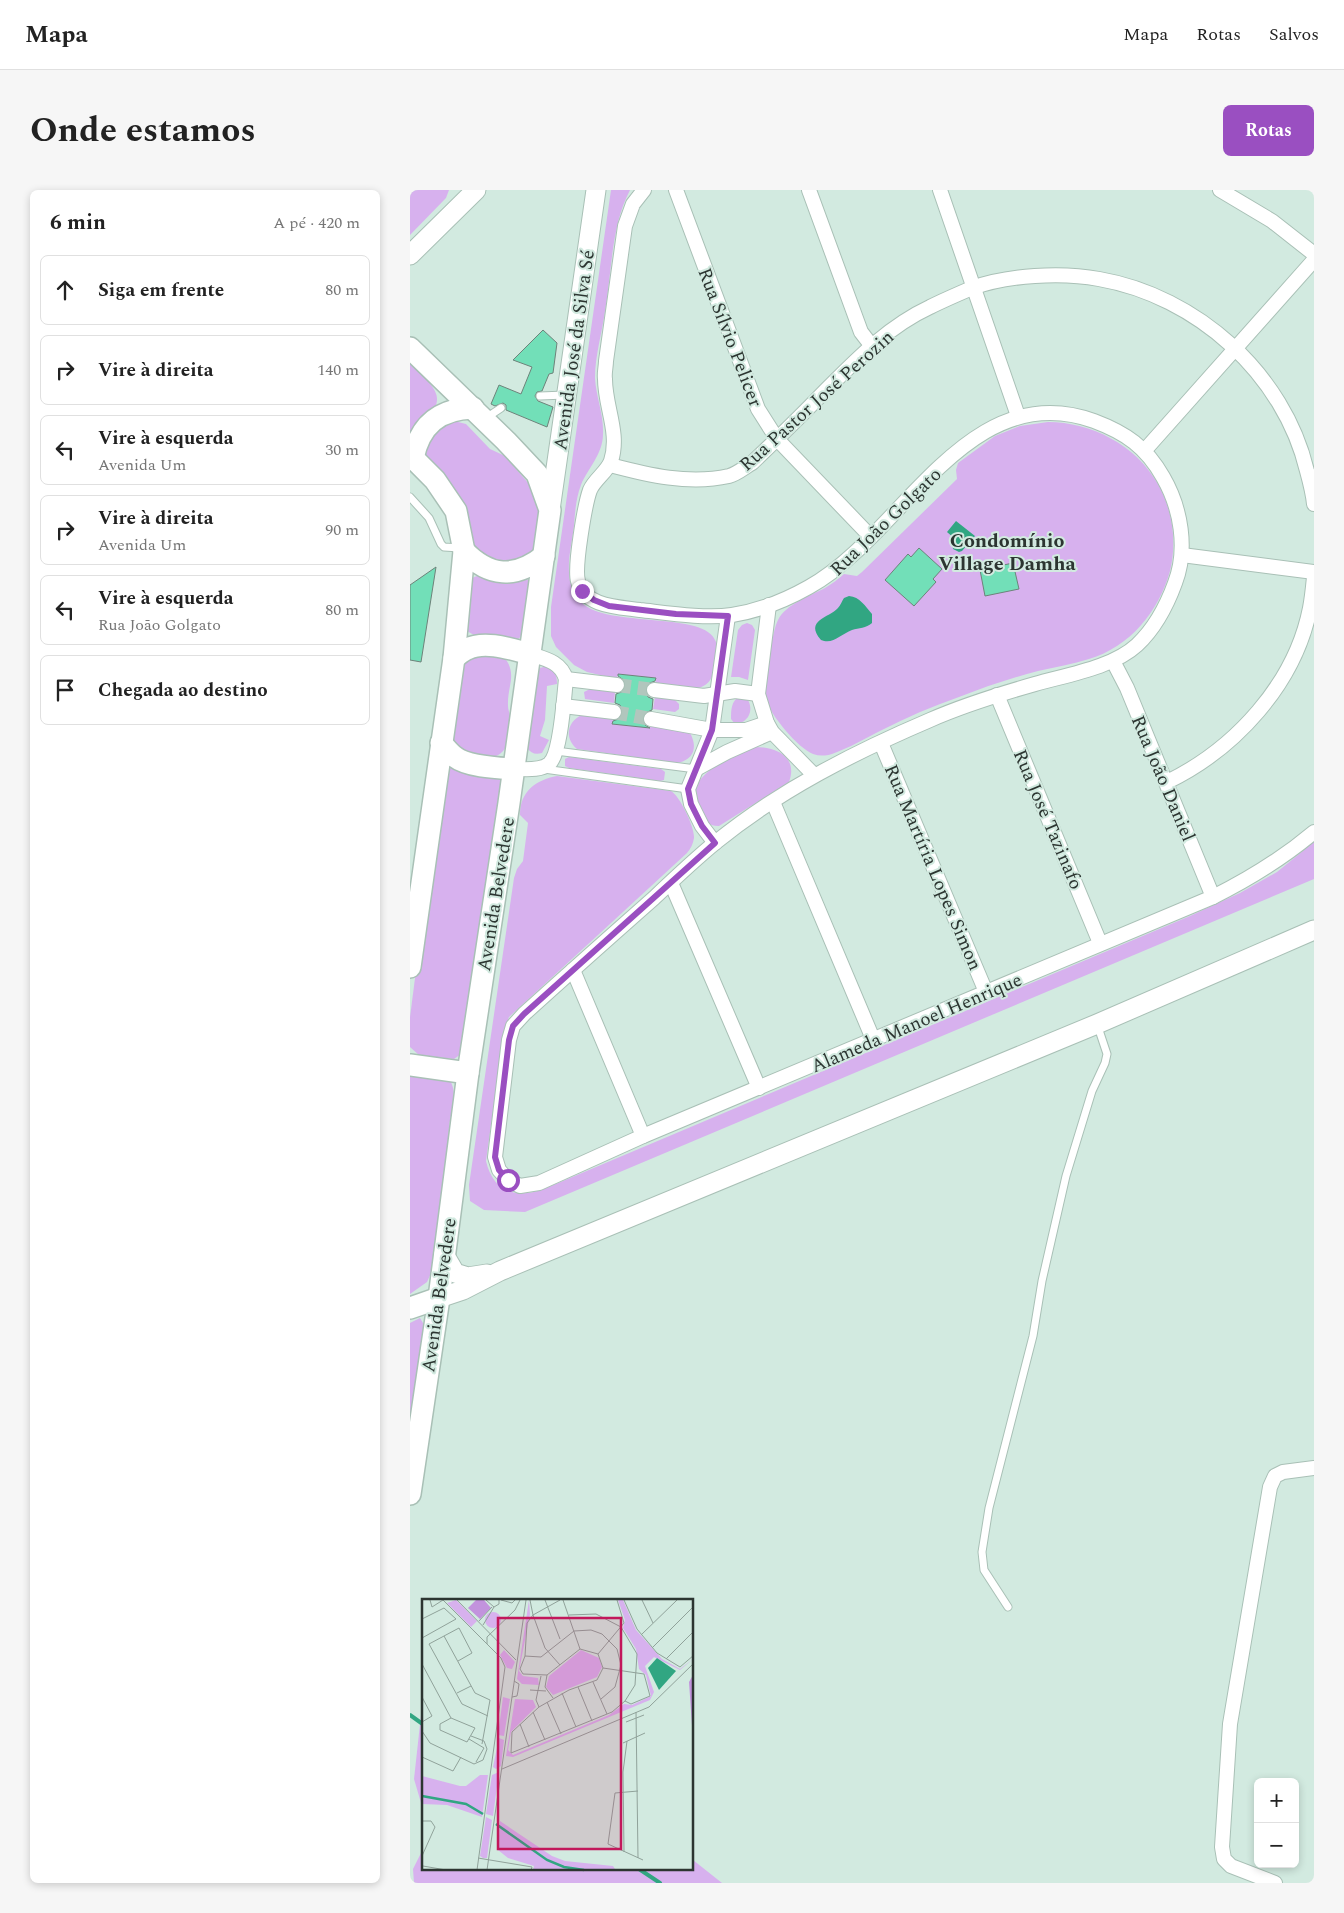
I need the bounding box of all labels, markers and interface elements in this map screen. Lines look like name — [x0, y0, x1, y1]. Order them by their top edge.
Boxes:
text: Mapa — [25, 17, 88, 53]
text: Mapa — [1123, 21, 1168, 48]
text: Rotas — [1196, 21, 1241, 48]
text: Salvos — [1269, 21, 1319, 48]
text: Onde estamos — [30, 104, 256, 157]
button: Rotas — [1223, 105, 1314, 156]
text: 6 min — [50, 207, 106, 239]
text: A pé · 420 m — [273, 211, 360, 235]
street label: Avenida José da Silva Sé — [546, 248, 603, 452]
street label: Rua Sílvio Pelicer — [690, 264, 770, 412]
icon: ahead — [51, 276, 79, 304]
text: Siga em frente — [98, 276, 224, 305]
text: 80 m — [325, 278, 359, 302]
street label: Rua Pastor José Perozin — [733, 324, 901, 479]
icon: right — [51, 356, 79, 384]
text: Vire à direita — [98, 356, 214, 385]
text: 140 m — [317, 358, 359, 382]
text: Vire à esquerda — [98, 424, 234, 453]
icon: left — [51, 436, 79, 464]
text: 30 m — [325, 438, 359, 462]
text: Avenida Um — [98, 453, 186, 477]
street label: Rua João Golgato — [824, 461, 949, 583]
text: Vire à direita — [98, 504, 214, 533]
icon: right — [51, 516, 79, 544]
text: 90 m — [325, 518, 359, 542]
district label: Condomínio Village Damha — [938, 526, 1076, 579]
text: Avenida Um — [98, 533, 186, 557]
route end — [571, 580, 594, 603]
text: Vire à esquerda — [98, 584, 234, 613]
icon: left — [51, 596, 79, 624]
text: 80 m — [325, 598, 359, 622]
text: Rua João Golgato — [98, 613, 221, 637]
icon: arrive — [51, 676, 79, 704]
text: Chegada ao destino — [98, 676, 268, 705]
street label: Rua João Daniel — [1123, 711, 1202, 846]
street label: Rua José Tazinafo — [1005, 745, 1090, 894]
street label: Rua Martíria Lopes Simon — [876, 760, 989, 975]
street label: Avenida Belvedere — [470, 815, 523, 973]
street label: Alameda Manoel Henrique — [806, 966, 1027, 1081]
route start — [497, 1169, 520, 1192]
street label: Avenida Belvedere — [414, 1216, 465, 1374]
inset map — [422, 1599, 694, 1870]
map controls — [1254, 1778, 1299, 1868]
button: + — [1254, 1778, 1299, 1823]
button: − — [1254, 1823, 1299, 1868]

